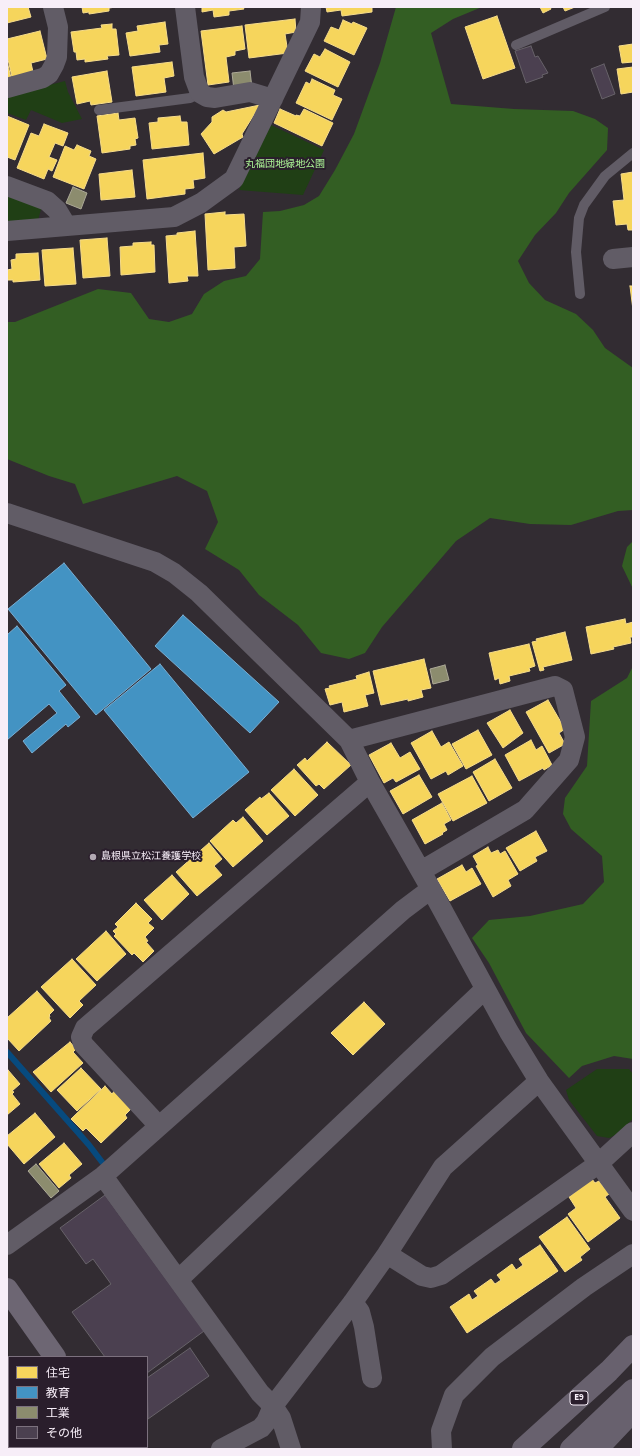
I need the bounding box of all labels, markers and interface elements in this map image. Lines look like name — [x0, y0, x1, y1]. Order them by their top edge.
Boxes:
park label: 丸福団地緑地公園 — [245, 159, 325, 171]
place label: 島根県立松江養護学校 — [101, 851, 201, 863]
marker: 島根県立松江養護学校 — [88, 852, 98, 862]
legend — [8, 1356, 148, 1448]
text: 住宅 — [46, 1365, 70, 1382]
text: 教育 — [46, 1385, 70, 1402]
road number: E9 — [570, 1391, 588, 1405]
text: 工業 — [46, 1405, 70, 1422]
text: その他 — [46, 1425, 82, 1442]

